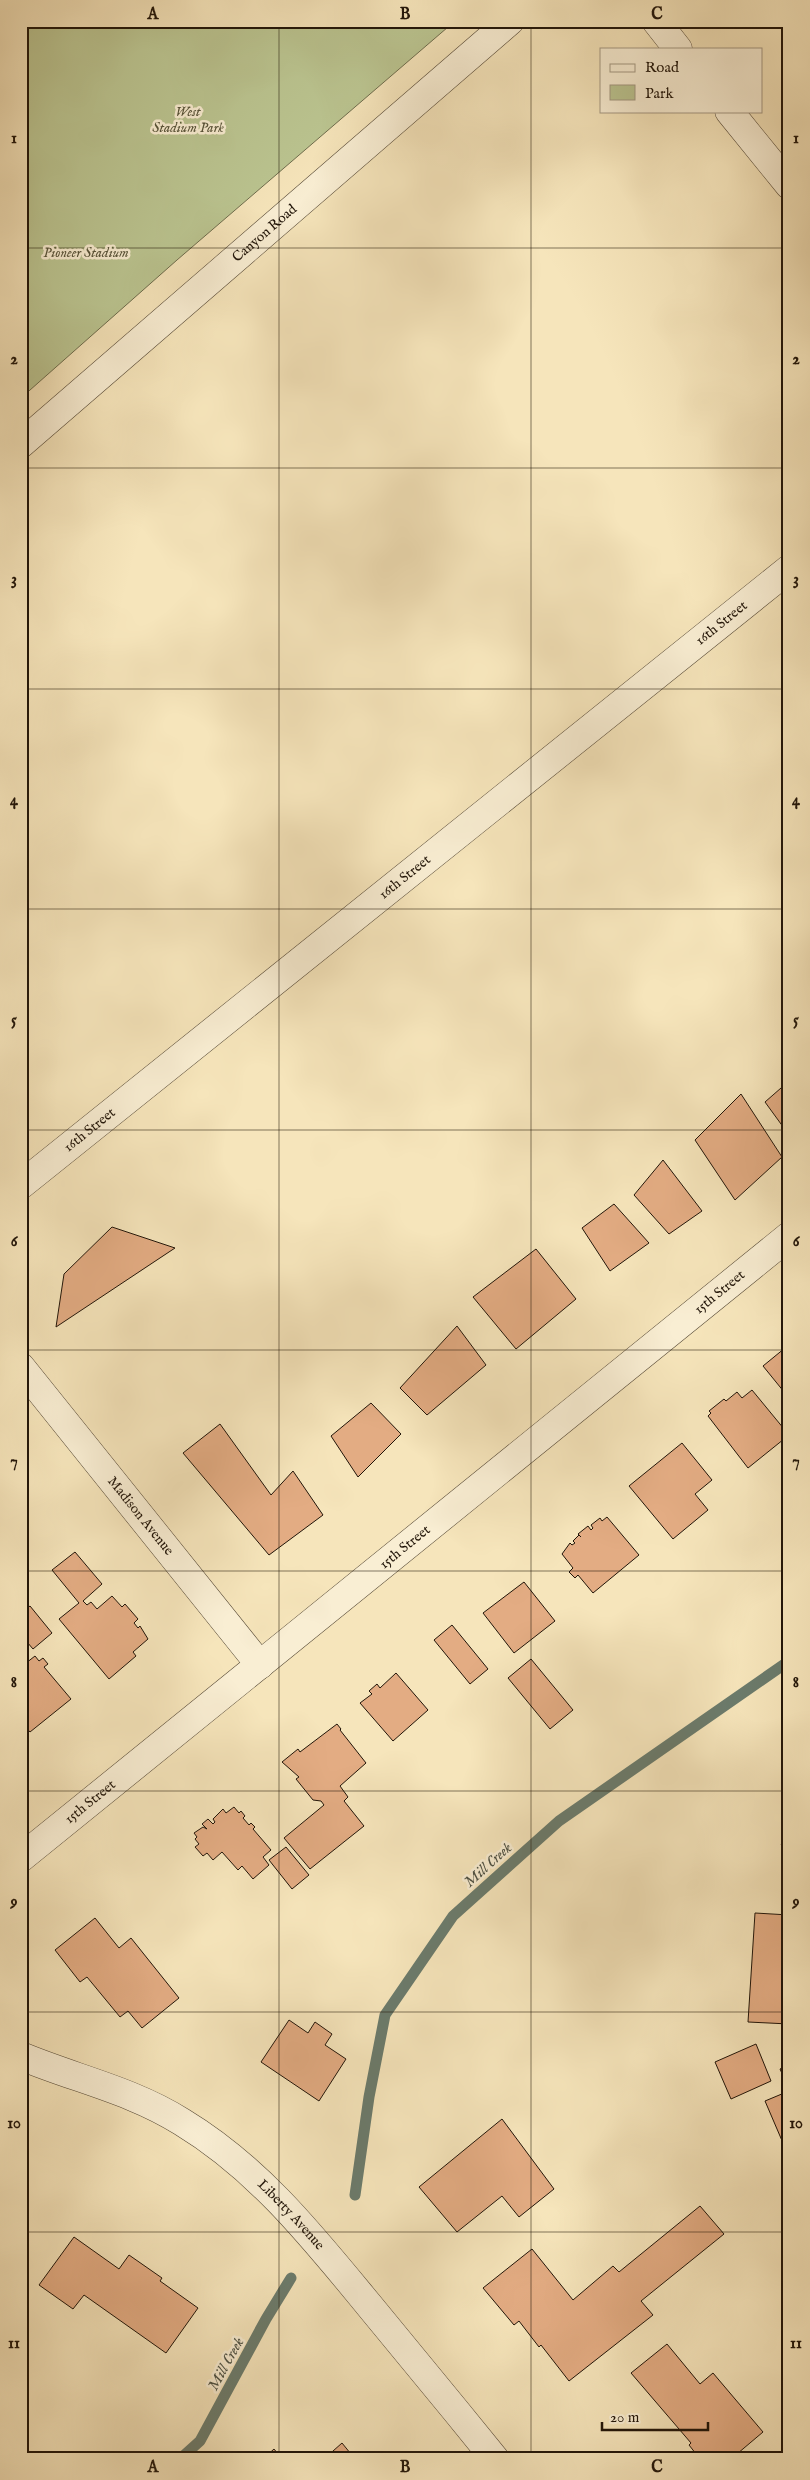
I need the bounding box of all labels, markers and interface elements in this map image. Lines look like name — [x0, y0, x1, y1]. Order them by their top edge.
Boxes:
text: A — [147, 5, 160, 25]
text: B — [400, 5, 411, 25]
text: C — [651, 5, 663, 25]
legend — [600, 48, 762, 112]
text: Road — [645, 58, 680, 77]
text: Park — [645, 84, 675, 103]
park label: West Stadium Park — [152, 103, 224, 137]
text: 1 — [11, 129, 17, 149]
text: 1 — [793, 129, 799, 149]
street label: Canyon Road — [228, 200, 301, 266]
park label: Pioneer Stadium — [43, 244, 129, 262]
text: 2 — [10, 350, 18, 370]
text: 2 — [792, 350, 800, 370]
text: 3 — [11, 570, 17, 590]
text: 3 — [793, 570, 799, 590]
street label: 16th Street — [692, 597, 751, 649]
text: 4 — [10, 791, 19, 811]
text: 4 — [792, 791, 801, 811]
street label: 16th Street — [375, 851, 434, 903]
text: 5 — [11, 1011, 17, 1031]
text: 5 — [793, 1011, 799, 1031]
street label: 16th Street — [60, 1104, 119, 1156]
text: 6 — [11, 1232, 19, 1252]
text: 6 — [793, 1232, 801, 1252]
street label: 15th Street — [690, 1266, 749, 1318]
text: 7 — [10, 1452, 18, 1472]
text: 7 — [792, 1452, 800, 1472]
street label: Madison Avenue — [103, 1473, 178, 1560]
street label: 15th Street — [376, 1521, 434, 1573]
text: 8 — [11, 1673, 17, 1693]
text: 8 — [793, 1673, 799, 1693]
street label: 15th Street — [61, 1776, 119, 1828]
water label: Mill Creek — [460, 1839, 516, 1891]
text: 9 — [10, 1893, 18, 1913]
text: 9 — [792, 1893, 800, 1913]
text: 10 — [7, 2114, 21, 2134]
text: 10 — [789, 2114, 803, 2134]
street label: Liberty Avenue — [254, 2176, 329, 2254]
text: 11 — [8, 2334, 20, 2354]
water label: Mill Creek — [204, 2334, 248, 2394]
text: 11 — [790, 2334, 802, 2354]
scale bar — [602, 2400, 709, 2432]
text: 20 m — [610, 2408, 640, 2427]
text: A — [147, 2458, 160, 2478]
text: B — [400, 2458, 411, 2478]
text: C — [651, 2458, 663, 2478]

